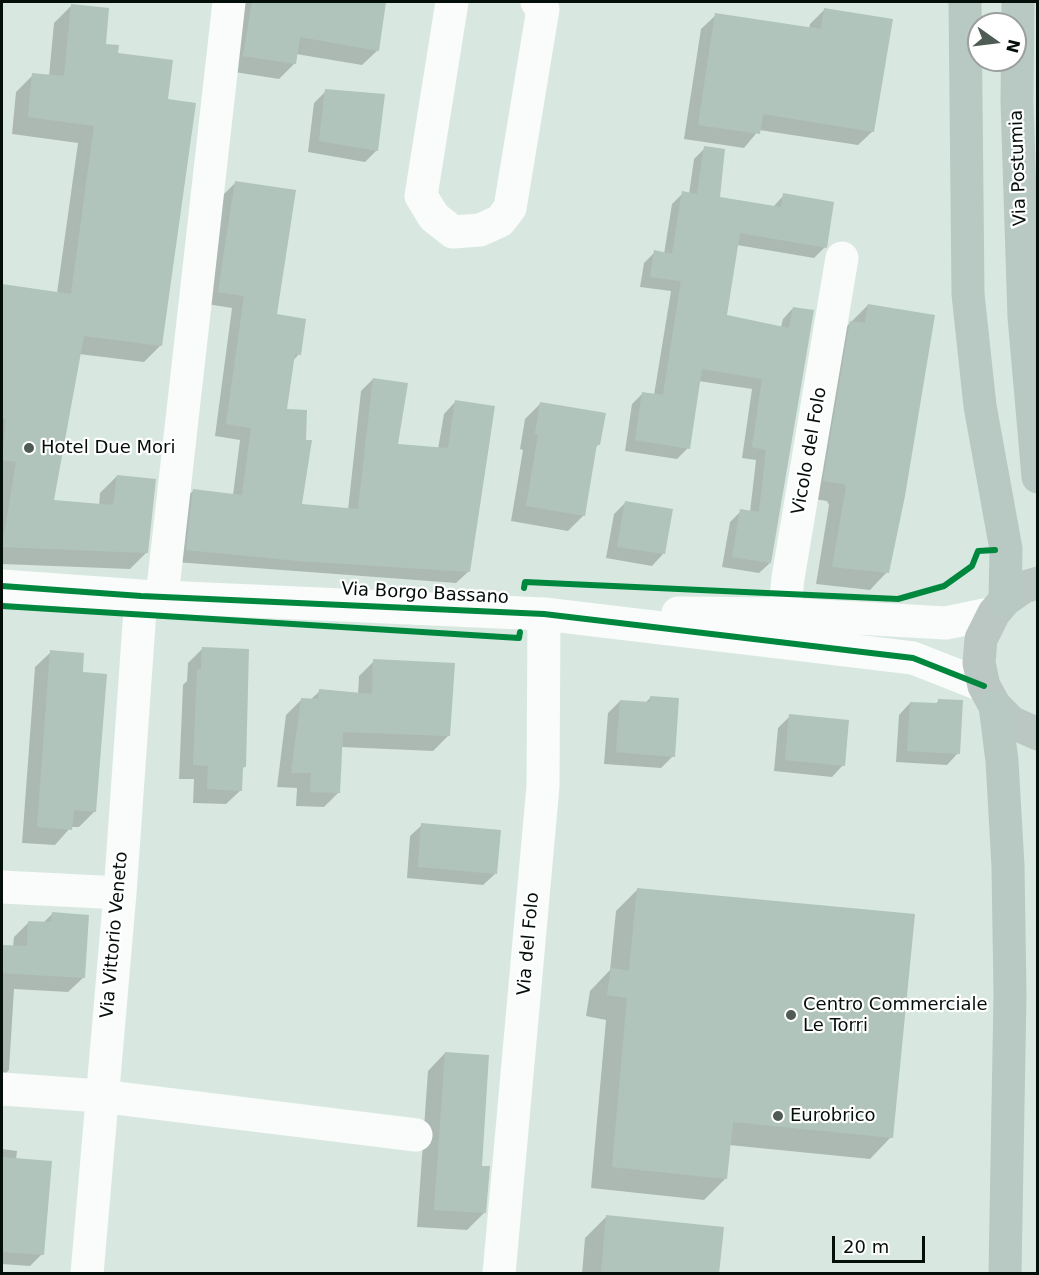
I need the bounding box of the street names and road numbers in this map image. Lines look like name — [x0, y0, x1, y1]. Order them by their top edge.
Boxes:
street label: Via Postumia — [1006, 110, 1032, 226]
street label: Vicolo del Folo — [788, 385, 832, 517]
street label: Via Borgo Bassano — [341, 579, 509, 609]
street label: Via Vittorio Veneto — [97, 851, 133, 1019]
street label: Via del Folo — [514, 891, 544, 997]

